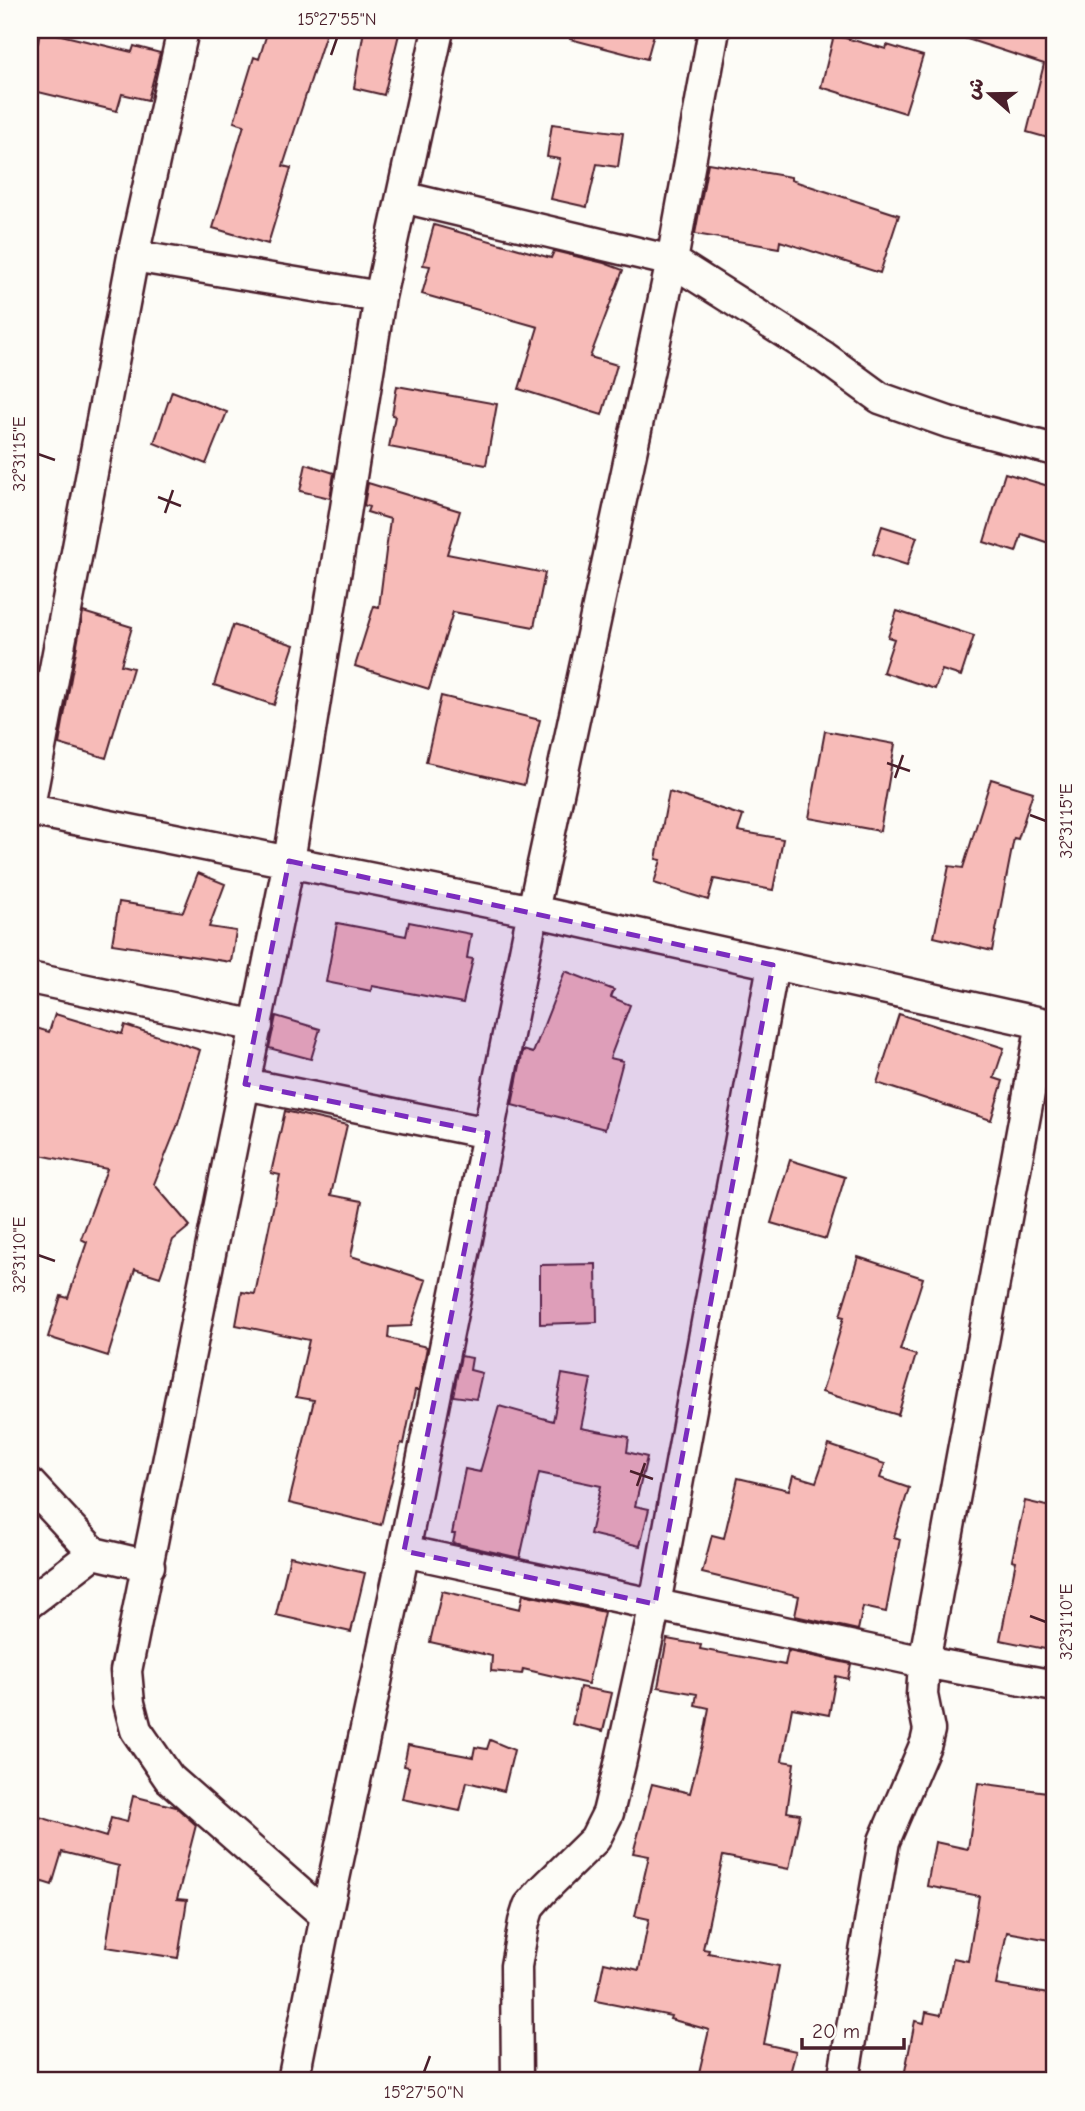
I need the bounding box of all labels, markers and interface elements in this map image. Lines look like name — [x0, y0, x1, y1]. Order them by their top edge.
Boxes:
text: 15°27'55"N — [297, 9, 377, 30]
north arrow — [956, 60, 1026, 130]
text: ش — [961, 75, 989, 102]
text: 32°31'15"E — [9, 416, 30, 492]
text: 32°31'15"E — [1056, 783, 1077, 859]
text: 32°31'10"E — [9, 1217, 30, 1293]
text: 32°31'10"E — [1056, 1584, 1077, 1660]
scale bar — [802, 2006, 903, 2050]
text: 20 m — [812, 2019, 860, 2043]
text: 15°27'50"N — [384, 2082, 464, 2103]

